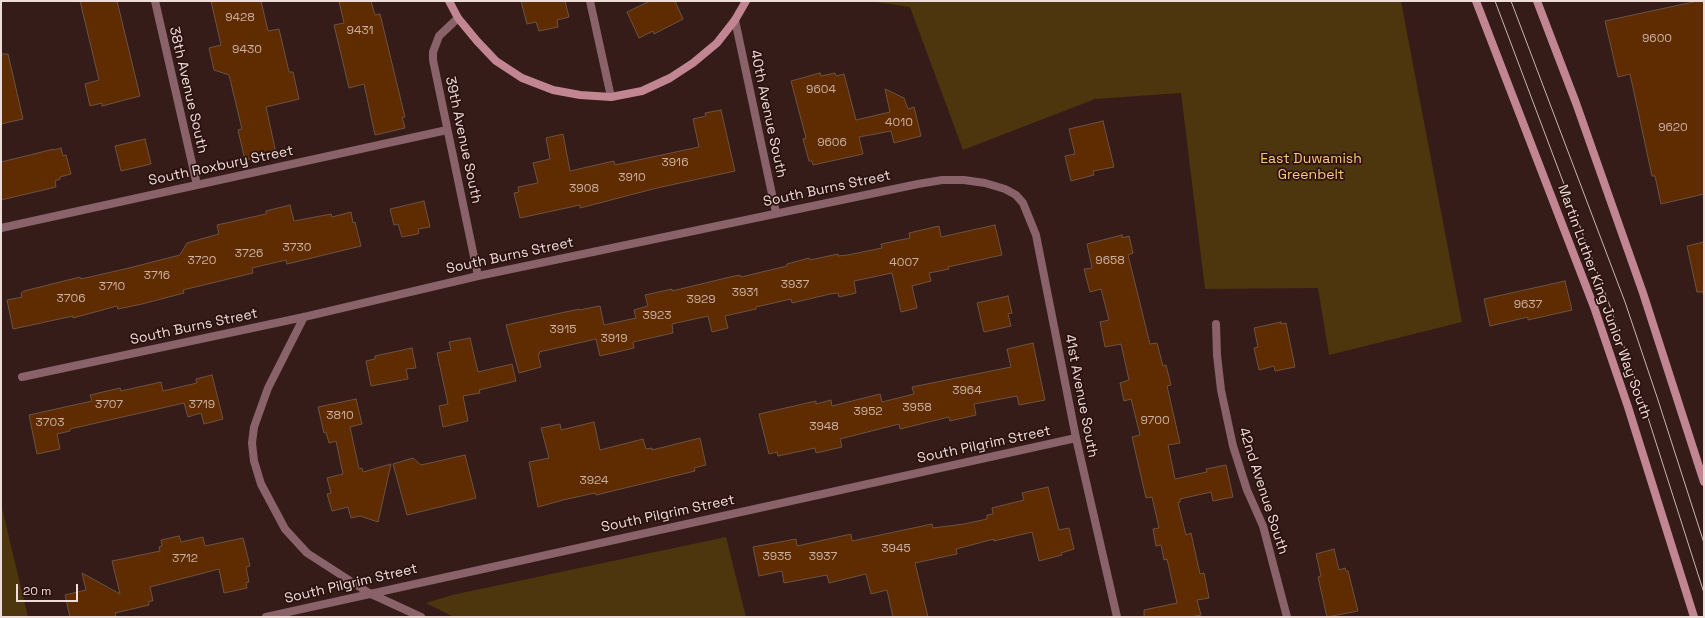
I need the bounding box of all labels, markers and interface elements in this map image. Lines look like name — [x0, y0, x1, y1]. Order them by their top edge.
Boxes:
house number: 9428 — [225, 11, 255, 25]
house number: 9431 — [347, 24, 373, 38]
street label: 38th Avenue South — [165, 25, 211, 155]
house number: 9600 — [1642, 32, 1672, 46]
house number: 9430 — [232, 43, 262, 57]
street label: 40th Avenue South — [746, 49, 790, 179]
street label: 39th Avenue South — [441, 75, 485, 205]
house number: 9604 — [806, 83, 836, 97]
house number: 4010 — [885, 116, 913, 130]
house number: 9620 — [1658, 121, 1688, 135]
house number: 9606 — [817, 136, 847, 150]
street label: South Roxbury Street — [147, 142, 295, 190]
park label: East Duwamish Greenbelt — [1260, 151, 1362, 184]
house number: 3916 — [662, 156, 688, 170]
street label: South Burns Street — [762, 167, 892, 211]
house number: 3910 — [618, 171, 646, 185]
house number: 3908 — [569, 182, 599, 196]
street label: Martin Luther King Junior Way South — [1554, 183, 1654, 421]
street label: South Burns Street — [445, 234, 575, 278]
house number: 3730 — [283, 241, 311, 255]
house number: 3726 — [235, 247, 263, 261]
house number: 3720 — [188, 254, 216, 268]
house number: 9658 — [1095, 254, 1125, 268]
house number: 4007 — [889, 256, 919, 270]
house number: 3716 — [144, 269, 170, 283]
house number: 3937 — [781, 278, 809, 292]
house number: 3710 — [99, 280, 125, 294]
house number: 3931 — [732, 286, 758, 300]
house number: 3706 — [57, 292, 85, 306]
house number: 3929 — [686, 293, 716, 307]
house number: 9637 — [1514, 298, 1542, 312]
street label: South Burns Street — [129, 305, 259, 349]
house number: 3923 — [642, 309, 672, 323]
house number: 3915 — [550, 323, 576, 337]
house number: 3919 — [601, 332, 627, 346]
street label: 41st Avenue South — [1061, 333, 1101, 459]
house number: 3964 — [952, 384, 982, 398]
house number: 3707 — [95, 398, 123, 412]
house number: 3719 — [189, 398, 215, 412]
house number: 3958 — [902, 401, 932, 415]
house number: 3952 — [854, 405, 882, 419]
house number: 3810 — [326, 409, 354, 423]
house number: 9700 — [1140, 414, 1170, 428]
house number: 3703 — [36, 416, 64, 430]
house number: 3948 — [809, 420, 839, 434]
street label: South Pilgrim Street — [916, 423, 1052, 467]
street label: 42nd Avenue South — [1235, 426, 1291, 556]
house number: 3924 — [580, 474, 608, 488]
street label: South Pilgrim Street — [600, 492, 736, 536]
house number: 3945 — [881, 542, 911, 556]
house number: 3935 — [762, 550, 792, 564]
house number: 3937 — [809, 550, 837, 564]
house number: 3712 — [172, 552, 198, 566]
street label: South Pilgrim Street — [283, 561, 419, 607]
scale bar — [18, 576, 80, 602]
text: 20 m — [23, 583, 51, 599]

